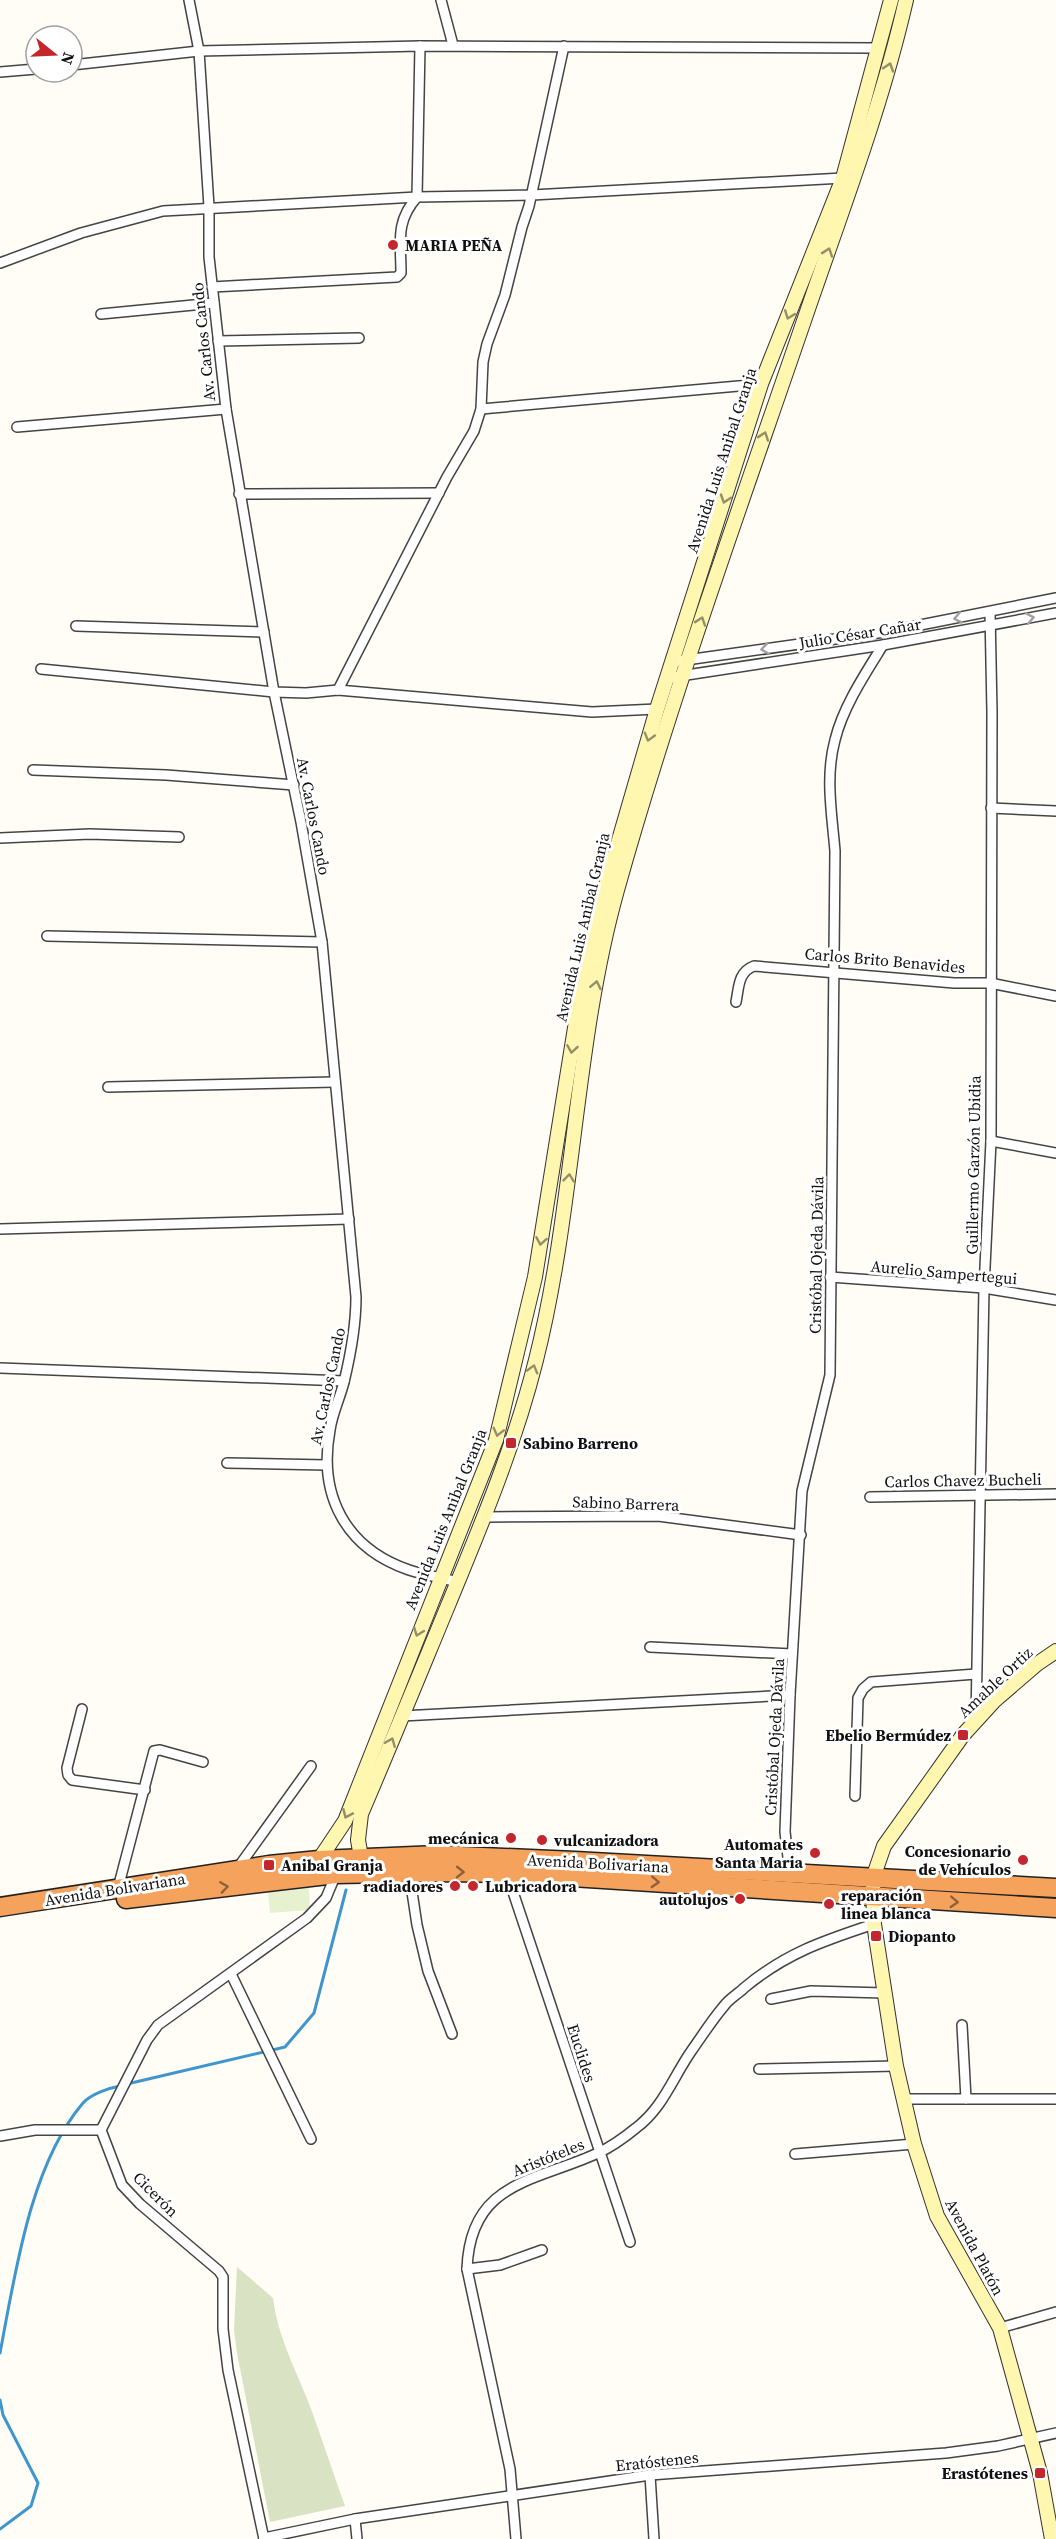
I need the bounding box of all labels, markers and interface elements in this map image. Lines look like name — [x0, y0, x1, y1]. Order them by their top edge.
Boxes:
north arrow — [24, 24, 84, 84]
text: N — [56, 50, 81, 68]
one-way arrow — [882, 62, 894, 73]
place label: MARIA PEÑA — [405, 234, 502, 256]
marker: MARIA PEÑA — [386, 238, 400, 252]
one-way arrow — [820, 247, 833, 258]
street label: Av. Carlos Cando — [186, 281, 220, 403]
one-way arrow — [784, 309, 796, 320]
street label: Avenida Luis Anibal Granja — [681, 364, 762, 555]
one-way arrow — [757, 431, 770, 442]
one-way arrow — [720, 493, 732, 504]
one-way arrow — [953, 611, 963, 624]
street label: Julio César Cañar — [796, 612, 923, 654]
one-way arrow — [1024, 612, 1034, 625]
one-way arrow — [693, 616, 706, 627]
one-way arrow — [760, 643, 770, 655]
one-way arrow — [643, 732, 656, 742]
street label: Av. Carlos Cando — [292, 755, 336, 877]
street label: Avenida Luis Anibal Granja — [550, 829, 615, 1024]
street label: Carlos Brito Benavides — [804, 942, 966, 978]
one-way arrow — [589, 980, 602, 990]
one-way arrow — [566, 1043, 579, 1053]
street label: Guillermo Garzón Ubidia — [960, 1074, 986, 1255]
one-way arrow — [562, 1173, 574, 1182]
street label: Cristóbal Ojeda Dávila — [804, 1175, 828, 1334]
one-way arrow — [535, 1237, 547, 1246]
street label: Aurelio Sampertegui — [870, 1255, 1018, 1289]
street label: Av. Carlos Cando — [304, 1325, 350, 1447]
one-way arrow — [526, 1364, 538, 1375]
street label: Avenida Luis Anibal Granja — [399, 1424, 492, 1613]
one-way arrow — [493, 1426, 505, 1436]
place label: Sabino Barreno — [523, 1432, 638, 1454]
marker: Sabino Barreno — [504, 1436, 518, 1450]
street label: Carlos Chavez Bucheli — [884, 1468, 1042, 1492]
street label: Sabino Barrera — [572, 1490, 681, 1516]
one-way arrow — [413, 1626, 426, 1637]
street label: Amable Ortiz — [953, 1642, 1037, 1722]
street label: Cristóbal Ojeda Dávila — [759, 1657, 789, 1816]
place label: Ebelio Bermúdez — [825, 1724, 952, 1746]
marker: Ebelio Bermúdez — [956, 1728, 970, 1742]
one-way arrow — [384, 1738, 396, 1749]
one-way arrow — [343, 1807, 355, 1818]
place label: mecánica — [428, 1827, 500, 1849]
place label: vulcanizadora — [553, 1829, 659, 1851]
marker: mecánica — [504, 1831, 518, 1845]
marker: vulcanizadora — [535, 1833, 549, 1847]
place label: Automates Santa Maria — [715, 1833, 803, 1873]
place label: Concesionario de Vehículos — [905, 1840, 1011, 1880]
marker: Automates Santa Maria — [808, 1846, 822, 1860]
street label: Avenida Bolivariana — [526, 1848, 670, 1878]
marker: Concesionario de Vehículos — [1016, 1853, 1030, 1867]
place label: Anibal Granja — [281, 1854, 383, 1876]
marker: Anibal Granja — [262, 1858, 276, 1872]
one-way arrow — [456, 1866, 465, 1878]
street label: Avenida Bolivariana — [43, 1867, 188, 1911]
place label: radiadores — [363, 1875, 443, 1897]
place label: Lubricadora — [485, 1875, 577, 1897]
one-way arrow — [651, 1875, 660, 1888]
marker: radiadores — [448, 1879, 462, 1893]
marker: Lubricadora — [466, 1879, 480, 1893]
one-way arrow — [220, 1882, 229, 1894]
place label: reparación linea blanca — [841, 1884, 931, 1924]
place label: autolujos — [659, 1888, 728, 1910]
marker: autolujos — [733, 1892, 747, 1906]
one-way arrow — [950, 1895, 959, 1908]
marker: reparación linea blanca — [822, 1897, 836, 1911]
place label: Diopanto — [888, 1925, 956, 1947]
marker: Diopanto — [869, 1929, 883, 1943]
street label: Euclides — [562, 2021, 602, 2085]
street label: Aristóteles — [509, 2133, 587, 2181]
street label: Cicerón — [128, 2166, 184, 2222]
street label: Avenida Platón — [940, 2195, 1010, 2300]
street label: Eratóstenes — [614, 2446, 700, 2476]
place label: Erastótenes — [942, 2462, 1028, 2484]
marker: Erastótenes — [1033, 2466, 1047, 2480]

